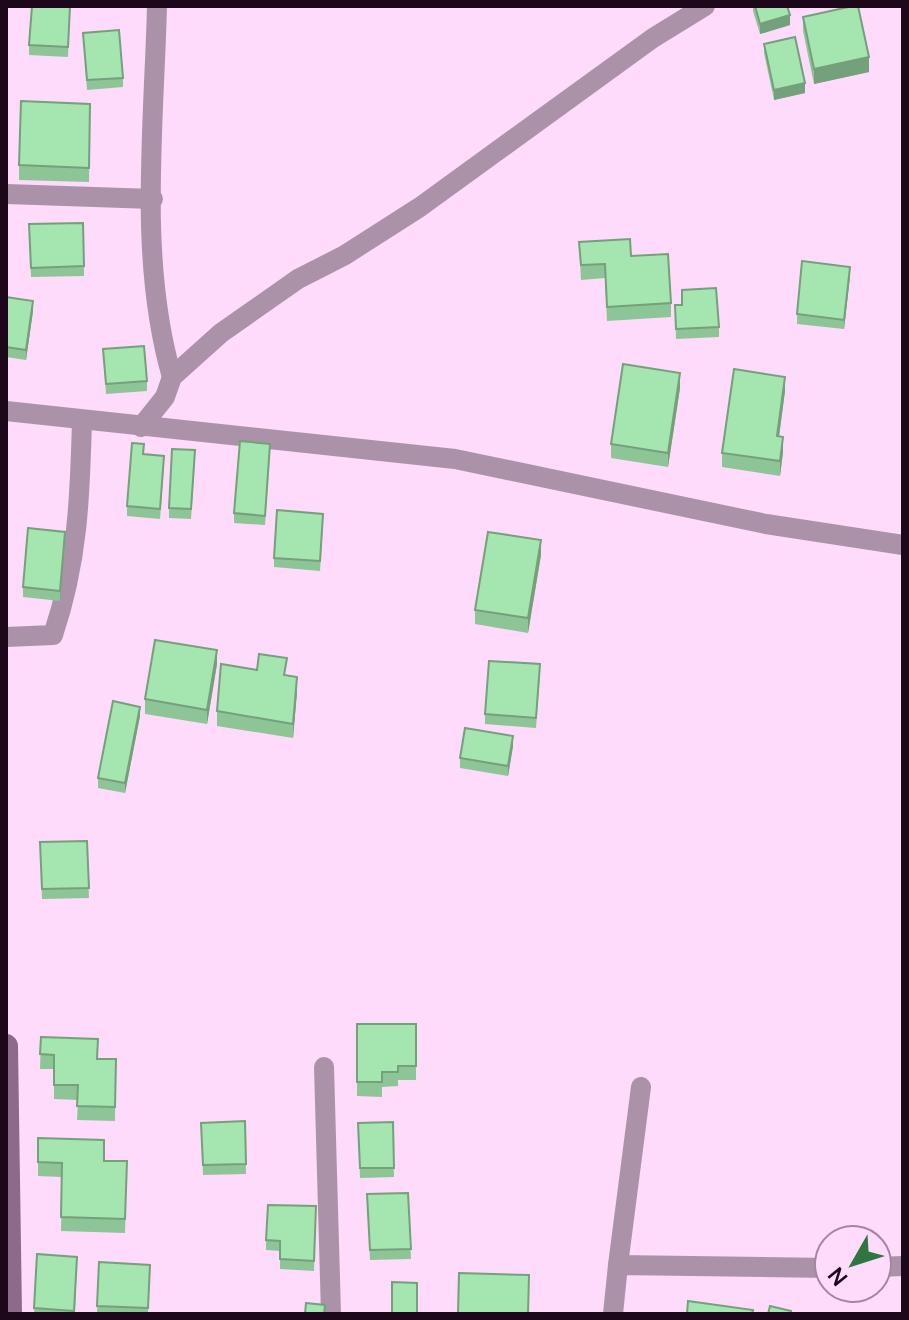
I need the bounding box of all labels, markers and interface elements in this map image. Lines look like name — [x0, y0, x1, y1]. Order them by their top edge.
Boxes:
north arrow — [813, 1224, 893, 1304]
text: N — [821, 1261, 854, 1292]

